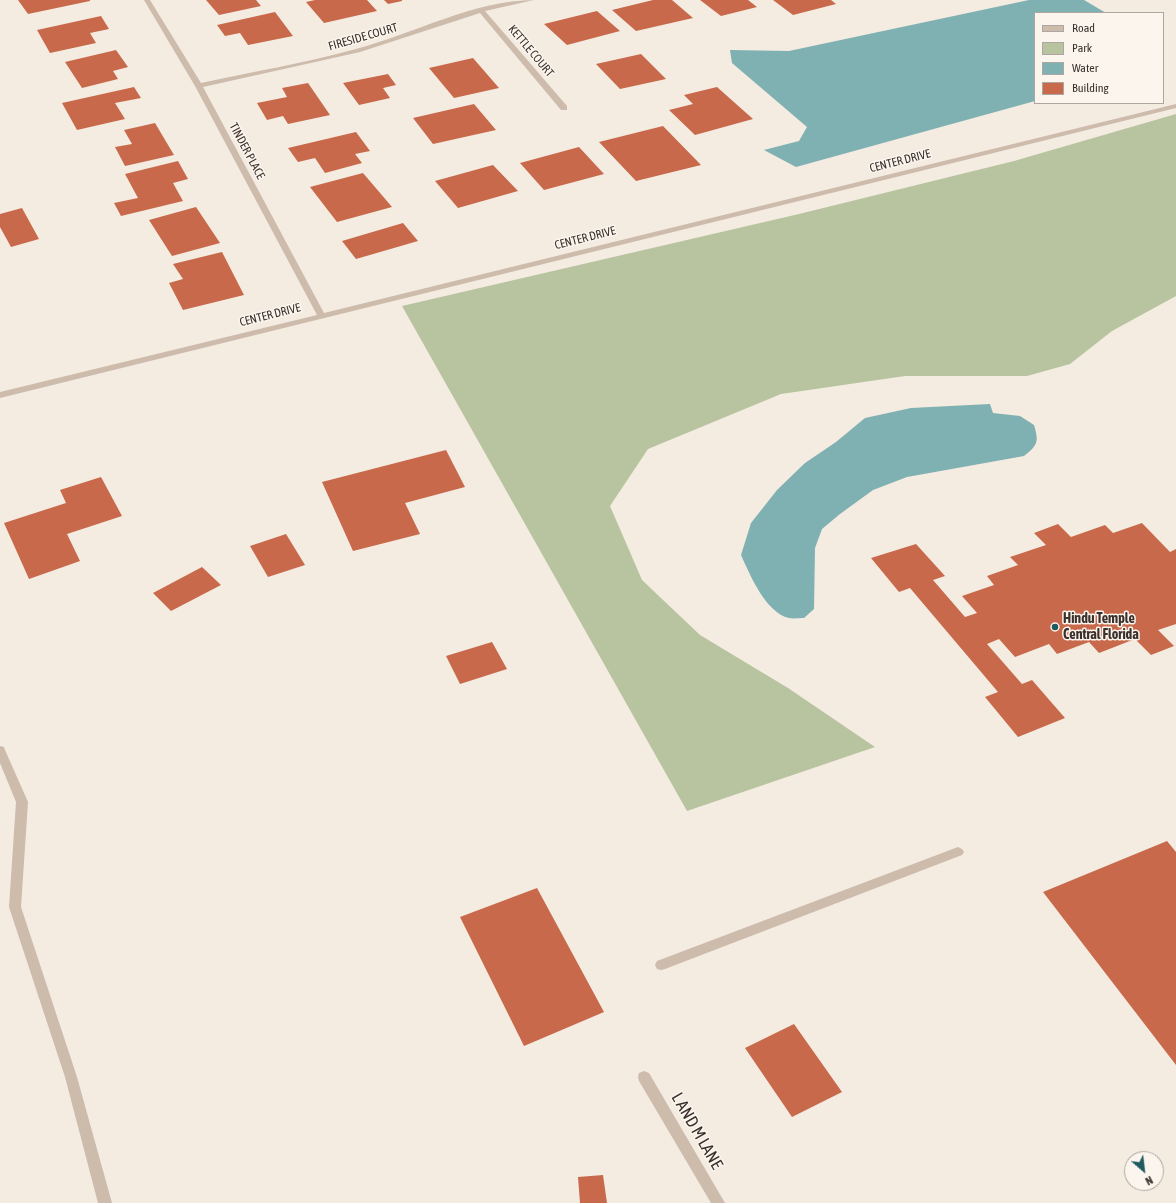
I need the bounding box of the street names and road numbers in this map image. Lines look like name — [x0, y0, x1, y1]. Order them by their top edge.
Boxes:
street label: FIRESIDE COURT — [327, 20, 399, 54]
street label: KETTLE COURT — [505, 22, 557, 80]
street label: TINDER PLACE — [226, 120, 268, 182]
street label: CENTER DRIVE — [868, 146, 932, 176]
street label: CENTER DRIVE — [553, 223, 617, 253]
street label: CENTER DRIVE — [238, 300, 302, 330]
street label: L AND M LANE — [667, 1089, 727, 1173]

